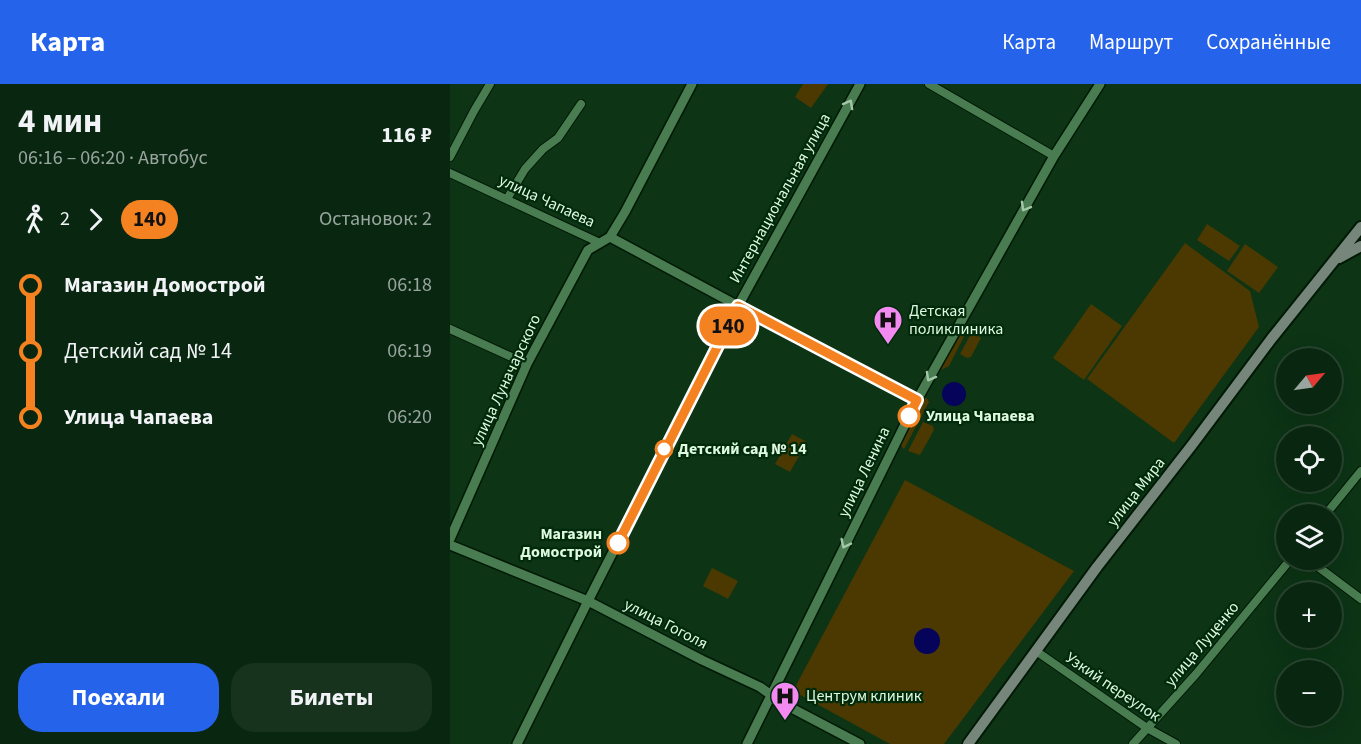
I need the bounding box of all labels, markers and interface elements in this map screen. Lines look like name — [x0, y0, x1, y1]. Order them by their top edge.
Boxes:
text: Карта — [30, 22, 105, 62]
text: Карта — [1002, 27, 1056, 57]
text: Маршрут — [1089, 27, 1173, 57]
text: Сохранённые — [1206, 27, 1331, 57]
text: 4 мин — [18, 98, 102, 145]
one-way arrow — [842, 99, 854, 110]
street label: Интернациональная улица — [724, 109, 836, 287]
text: 116 ₽ — [381, 119, 432, 151]
text: 06:16 – 06:20 · Автобус — [18, 144, 208, 172]
street label: улица Чапаева — [495, 169, 599, 233]
one-way arrow — [1021, 201, 1033, 211]
icon: walk — [18, 203, 51, 236]
icon: forward — [79, 203, 112, 236]
text: 140 — [133, 204, 166, 234]
text: 2 — [60, 205, 70, 233]
text: Остановок: 2 — [319, 205, 432, 233]
text: Магазин Домострой — [64, 269, 266, 301]
text: 06:18 — [387, 271, 432, 299]
place label: Детская поликлиника — [909, 300, 1003, 340]
hospital icon: Детская поликлиника — [872, 304, 904, 346]
line badge: 140 — [694, 306, 762, 346]
street label: улица Луначарского — [466, 311, 546, 449]
text: 140 — [711, 311, 745, 341]
text: Детский сад № 14 — [64, 335, 232, 367]
text: 06:19 — [387, 337, 432, 365]
north arrow — [1276, 348, 1342, 414]
map controls — [1276, 348, 1342, 726]
one-way arrow — [926, 371, 937, 381]
text: Улица Чапаева — [64, 401, 213, 433]
text: 06:20 — [387, 403, 432, 431]
marker: Улица Чапаева — [898, 405, 920, 427]
place label: Улица Чапаева — [926, 405, 1035, 427]
street label: улица Ленина — [833, 423, 895, 521]
button: locate — [1276, 426, 1342, 492]
place label: Детский сад № 14 — [678, 438, 807, 460]
marker: Детский сад № 14 — [655, 440, 673, 458]
street label: улица Мира — [1102, 453, 1170, 531]
button: layers — [1276, 504, 1342, 570]
place label: Магазин Домострой — [520, 523, 602, 563]
marker: Магазин Домострой — [607, 532, 629, 554]
one-way arrow — [841, 538, 853, 549]
button: + — [1276, 582, 1342, 648]
street label: улица Гоголя — [620, 593, 712, 655]
street label: улица Луценко — [1160, 597, 1244, 691]
street label: Узкий переулок — [1061, 647, 1165, 727]
button: − — [1276, 660, 1342, 726]
button: Поехали — [18, 663, 219, 732]
button: Билеты — [231, 663, 432, 732]
hospital icon: Центрум клиник — [769, 680, 801, 722]
place label: Центрум клиник — [806, 685, 922, 707]

